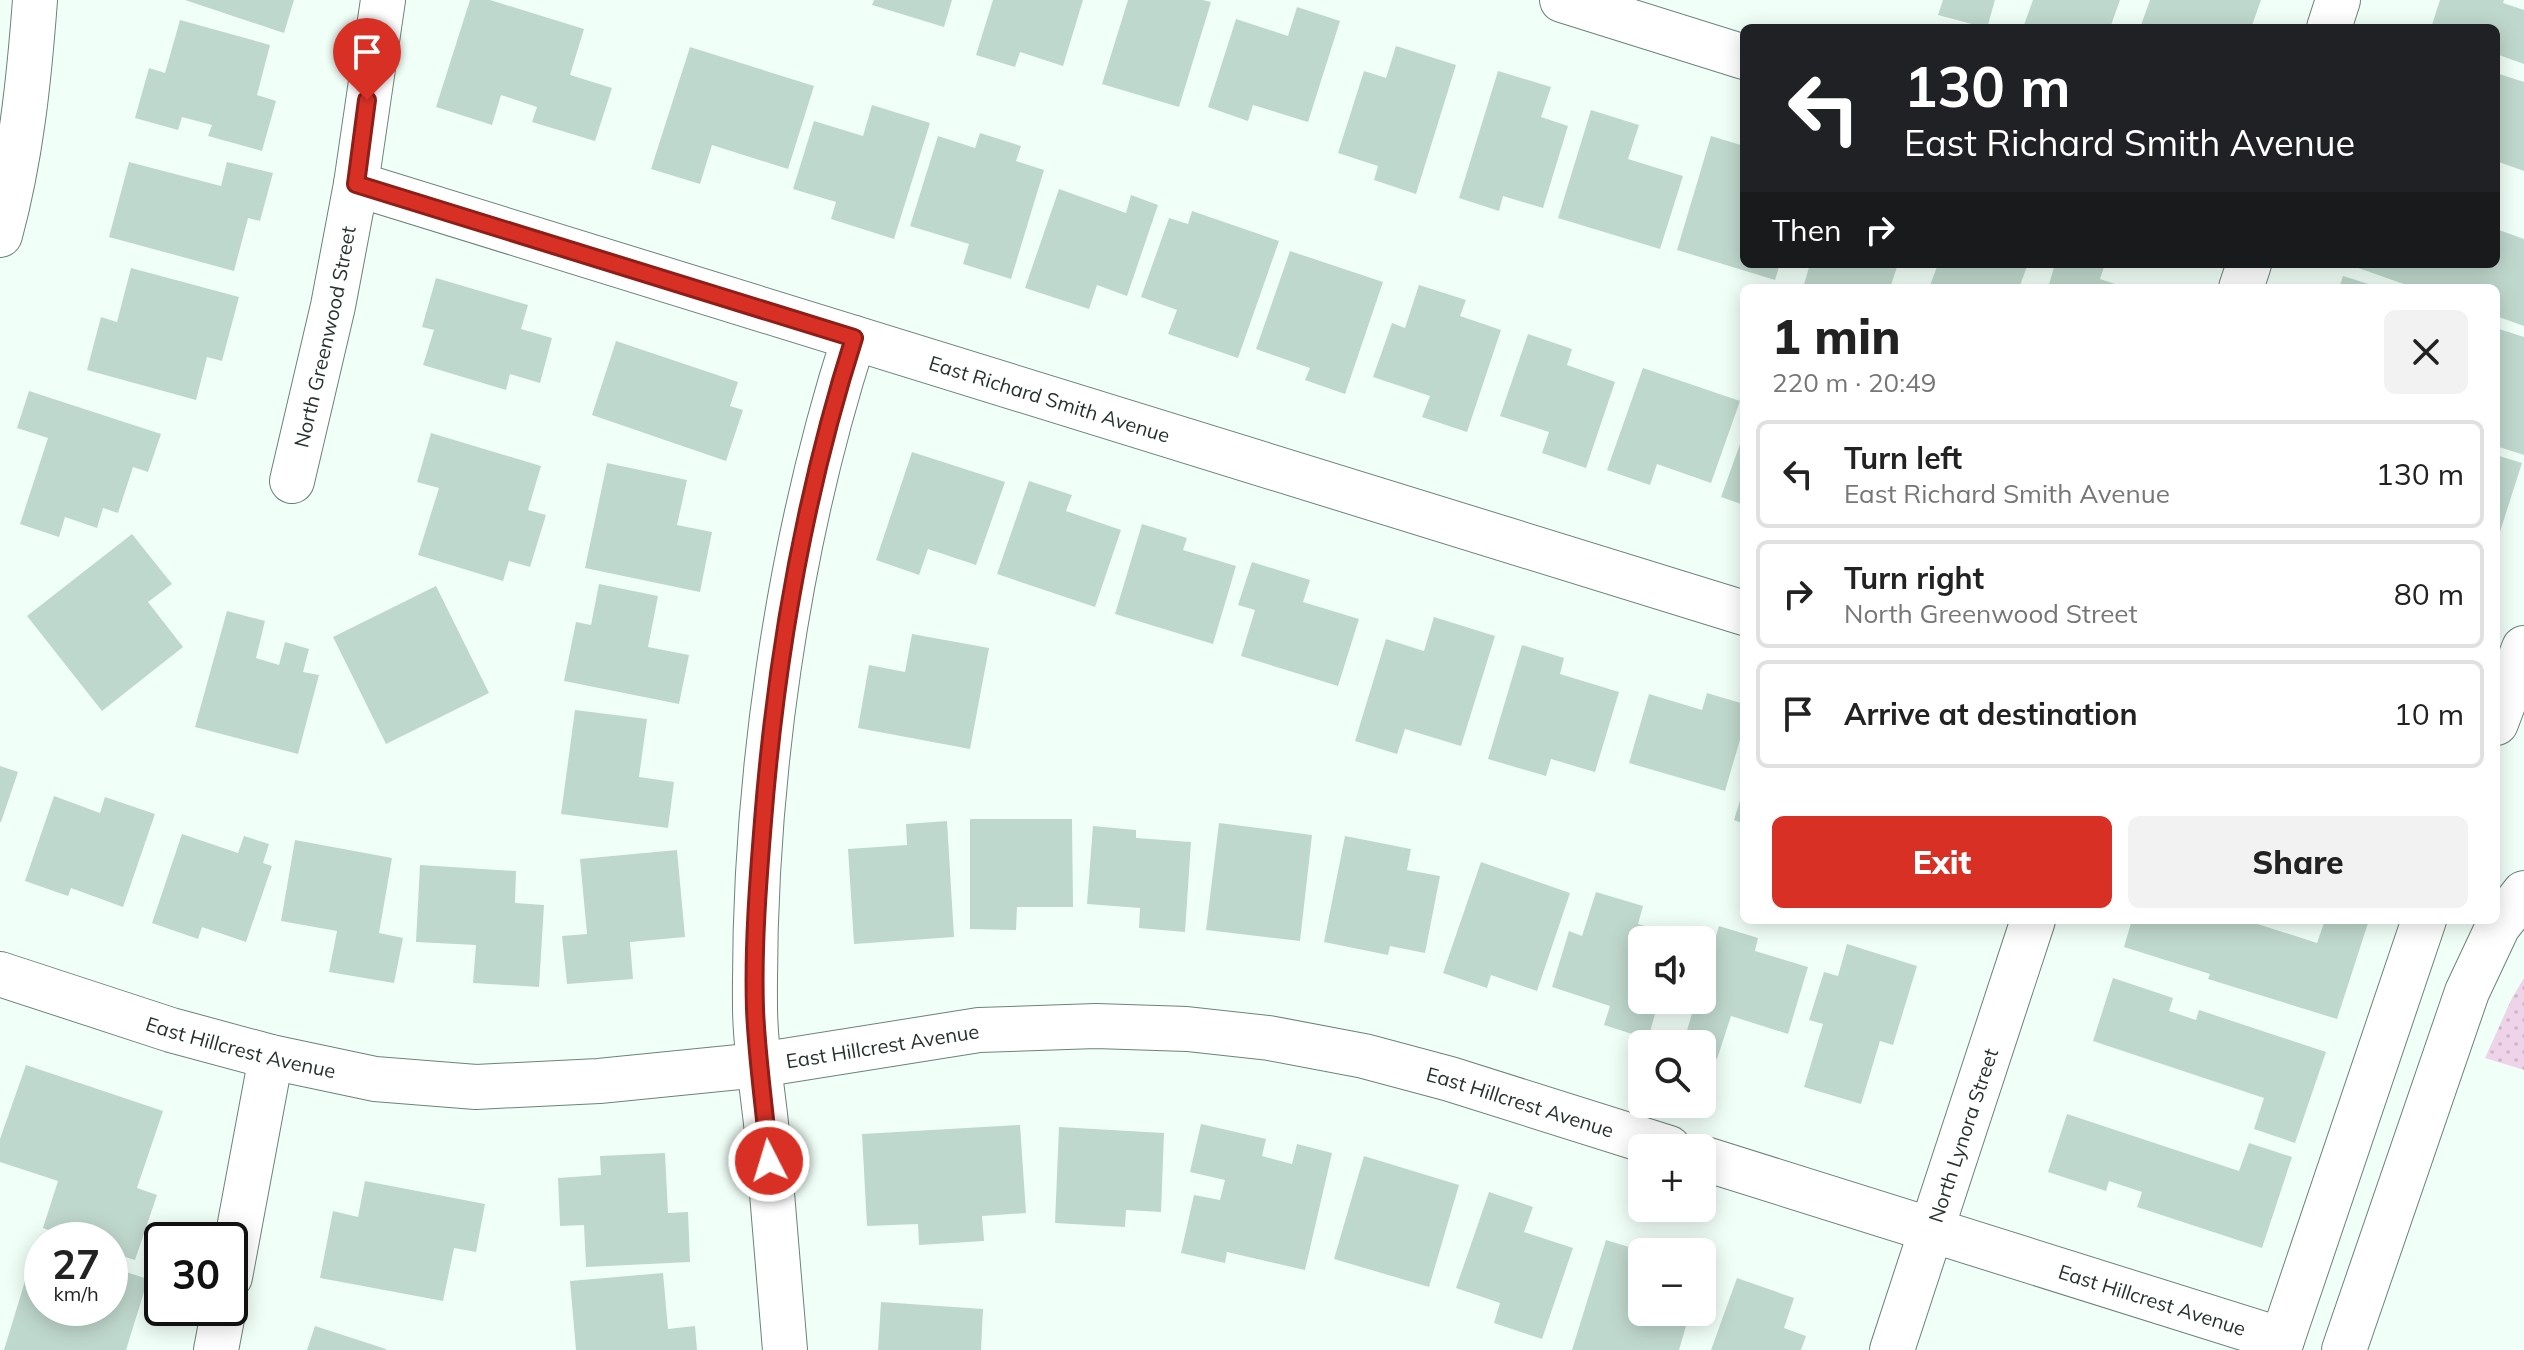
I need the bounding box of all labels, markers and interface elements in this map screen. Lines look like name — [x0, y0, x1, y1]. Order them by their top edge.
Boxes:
pin — [333, 18, 401, 100]
icon: arrive — [345, 30, 389, 74]
text: 130 m — [1904, 51, 2071, 121]
icon: left — [1772, 56, 1876, 160]
text: East Richard Smith Avenue — [1904, 120, 2355, 165]
icon: right — [1858, 208, 1902, 252]
text: Then — [1772, 211, 1842, 249]
street label: North Greenwood Street — [288, 224, 360, 450]
text: 1 min — [1772, 306, 1901, 366]
button: close — [2384, 310, 2468, 394]
street label: East Richard Smith Avenue — [926, 349, 1173, 447]
text: 220 m · 20:49 — [1772, 366, 1936, 399]
text: Turn left — [1844, 439, 1962, 477]
icon: left — [1776, 452, 1820, 496]
text: 130 m — [2376, 455, 2464, 493]
text: East Richard Smith Avenue — [1844, 477, 2170, 510]
text: Turn right — [1844, 559, 1984, 597]
icon: right — [1776, 572, 1820, 616]
text: 80 m — [2394, 575, 2464, 613]
text: North Greenwood Street — [1844, 597, 2138, 630]
icon: arrive — [1776, 692, 1820, 736]
text: Arrive at destination — [1844, 695, 2138, 733]
text: 10 m — [2394, 695, 2464, 733]
button: Exit — [1772, 816, 2112, 908]
button: Share — [2128, 816, 2468, 908]
map controls — [1628, 926, 1716, 1326]
button: sound — [1628, 926, 1716, 1014]
street label: East Hillcrest Avenue — [143, 1010, 338, 1083]
street label: East Hillcrest Avenue — [784, 1018, 981, 1073]
button: search — [1628, 1030, 1716, 1118]
street label: North Lynora Street — [1922, 1045, 2003, 1225]
street label: East Hillcrest Avenue — [1424, 1061, 1617, 1142]
position arrow — [727, 1119, 811, 1203]
button: + — [1628, 1134, 1716, 1222]
speed limit sign: 30 — [144, 1222, 248, 1326]
button: − — [1628, 1238, 1716, 1326]
text: 27 — [52, 1239, 100, 1289]
street label: East Hillcrest Avenue — [2056, 1258, 2249, 1340]
text: km/h — [53, 1281, 99, 1306]

